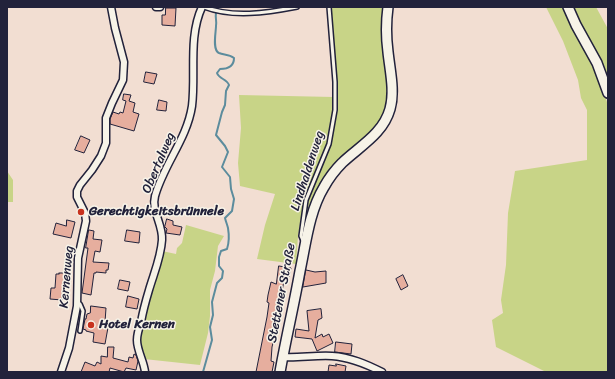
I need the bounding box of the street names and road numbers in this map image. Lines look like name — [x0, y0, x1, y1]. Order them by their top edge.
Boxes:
street label: Lindhaldenweg — [288, 129, 328, 213]
street label: Obertalweg — [139, 130, 179, 196]
street label: Stettener Straße — [265, 242, 299, 344]
street label: Kernenweg — [57, 245, 77, 309]

